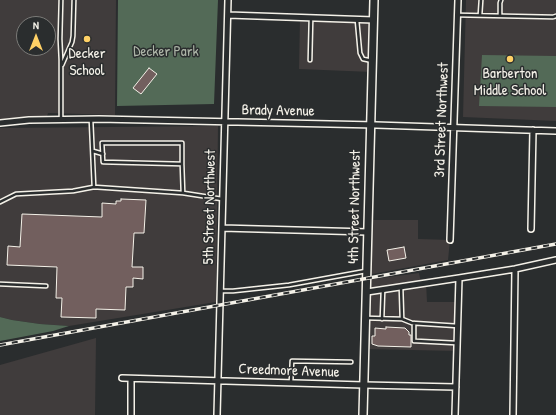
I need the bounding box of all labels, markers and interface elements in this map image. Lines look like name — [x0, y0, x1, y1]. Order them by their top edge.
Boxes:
north arrow — [16, 16, 56, 56]
text: N — [33, 18, 39, 32]
marker: Decker School — [82, 34, 92, 44]
park label: Decker Park — [133, 43, 199, 61]
place label: Decker School — [69, 45, 105, 80]
marker: Barberton Middle School — [505, 54, 515, 64]
street label: 3rd Street Northwest — [431, 62, 453, 178]
place label: Barberton Middle School — [474, 65, 546, 100]
street label: Brady Avenue — [241, 101, 315, 121]
street label: 5th Street Northwest — [200, 149, 220, 265]
street label: 4th Street Northwest — [345, 150, 365, 264]
street label: Creedmore Avenue — [238, 360, 340, 382]

